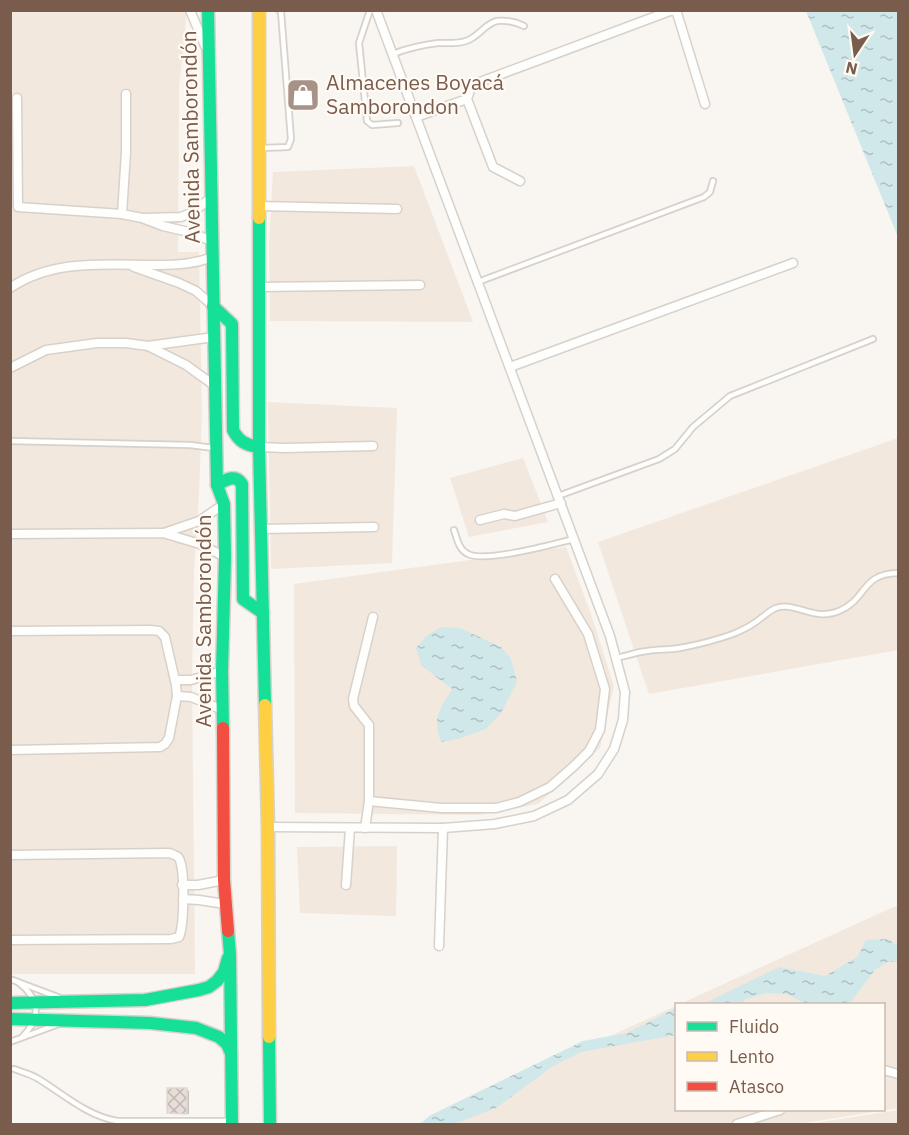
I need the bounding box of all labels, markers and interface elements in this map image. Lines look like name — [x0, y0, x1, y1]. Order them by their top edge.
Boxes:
north arrow — [825, 24, 885, 84]
street label: Avenida Samborondón — [174, 30, 206, 244]
text: N — [844, 58, 860, 80]
place label: Almacenes Boyacá Samborondon — [326, 68, 504, 120]
shop icon: Almacenes Boyacá Samborondon — [285, 77, 321, 113]
street label: Avenida Samborondón — [189, 514, 217, 728]
legend — [675, 1003, 885, 1111]
text: Fluido — [729, 1015, 779, 1038]
text: Lento — [729, 1045, 774, 1068]
text: Atasco — [729, 1075, 784, 1098]

